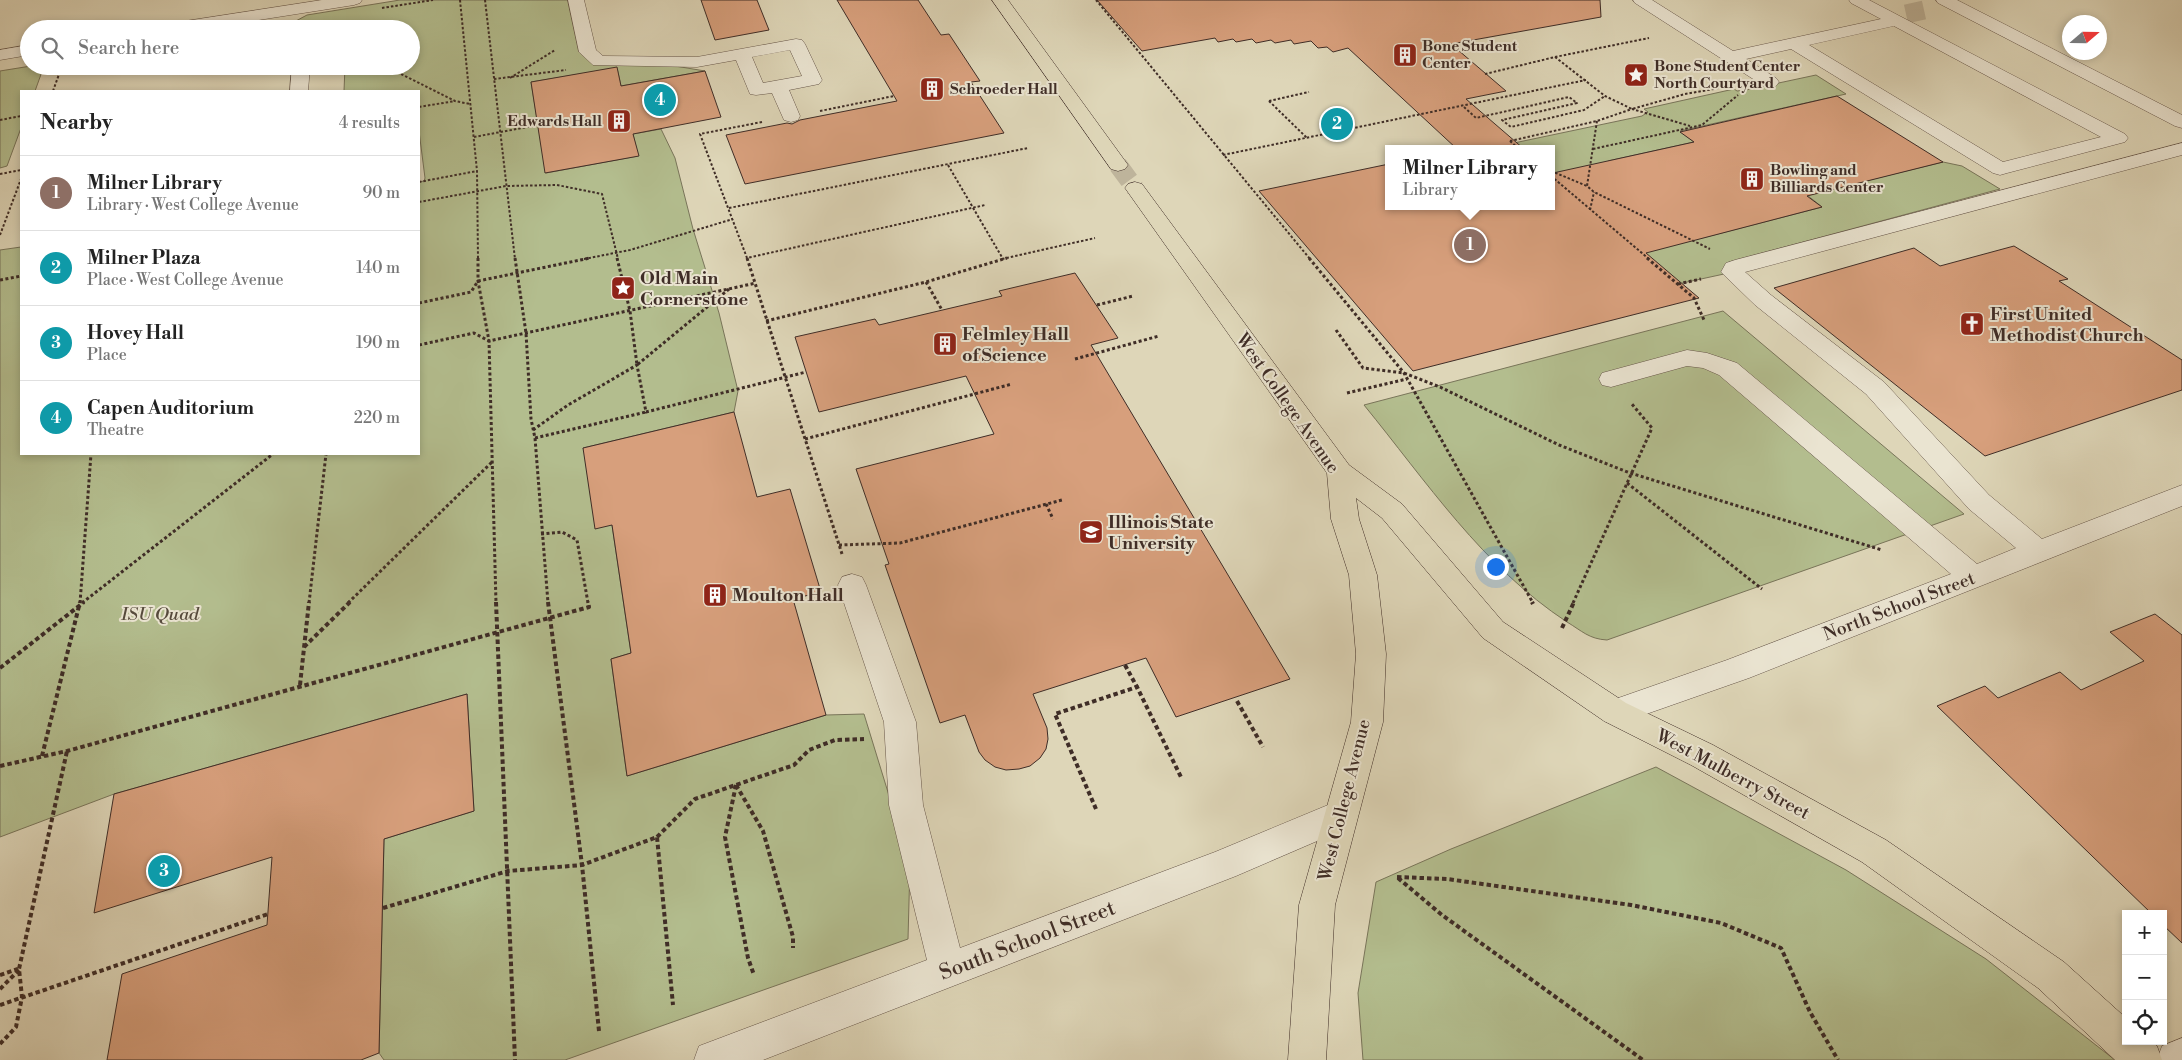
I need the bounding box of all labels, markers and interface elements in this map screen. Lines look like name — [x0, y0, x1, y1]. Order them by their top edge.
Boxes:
north arrow — [2062, 15, 2107, 60]
search box — [20, 20, 420, 75]
icon: search — [38, 34, 66, 62]
text: Search here — [78, 36, 179, 60]
place label: Bone Student Center — [1422, 37, 1518, 73]
building icon: Bone Student Center — [1392, 42, 1418, 68]
place label: Bone Student Center North Courtyard — [1654, 57, 1801, 93]
place icon: Bone Student Center North Courtyard — [1623, 62, 1649, 88]
building icon: Schroeder Hall — [919, 76, 945, 102]
place label: Schroeder Hall — [950, 80, 1058, 99]
pin: 4 — [644, 81, 676, 119]
pin: 2 — [1321, 105, 1353, 143]
building icon: Edwards Hall — [606, 108, 632, 134]
text: Nearby — [40, 110, 113, 136]
place label: Edwards Hall — [507, 112, 602, 131]
text: 4 results — [339, 113, 400, 133]
popup — [1385, 145, 1555, 210]
text: Milner Library — [1403, 156, 1537, 180]
place label: Bowling and Billiards Center — [1770, 161, 1884, 197]
building icon: Bowling and Billiards Center — [1739, 166, 1765, 192]
text: Milner Library — [87, 171, 222, 195]
text: Library — [1403, 180, 1458, 200]
text: 1 — [52, 183, 60, 203]
text: 90 m — [362, 183, 400, 203]
text: Library · West College Avenue — [87, 195, 299, 215]
pin: 1 — [1454, 226, 1486, 264]
text: Milner Plaza — [87, 246, 201, 270]
text: 2 — [51, 258, 61, 278]
text: 140 m — [356, 258, 400, 278]
place label: Old Main Cornerstone — [640, 267, 748, 311]
text: Place · West College Avenue — [87, 270, 284, 290]
place icon: Old Main Cornerstone — [610, 275, 636, 301]
place label: First United Methodist Church — [1990, 303, 2144, 347]
church icon: First United Methodist Church — [1959, 311, 1985, 337]
text: Hovey Hall — [87, 321, 184, 345]
place label: Felmley Hall of Science — [962, 323, 1069, 367]
street label: West College Avenue — [1230, 328, 1345, 478]
building icon: Felmley Hall of Science — [932, 331, 958, 357]
text: 3 — [51, 333, 61, 353]
text: 190 m — [356, 333, 400, 353]
text: Place — [87, 345, 127, 365]
text: Capen Auditorium — [87, 396, 254, 420]
text: 4 — [51, 408, 61, 428]
text: 220 m — [354, 408, 400, 428]
text: Theatre — [87, 420, 144, 440]
place label: Illinois State University — [1108, 511, 1214, 555]
school or university icon: Illinois State University — [1078, 519, 1104, 545]
your location — [1483, 554, 1509, 580]
street label: North School Street — [1820, 567, 1979, 646]
building icon: Moulton Hall — [702, 582, 728, 608]
place label: Moulton Hall — [732, 584, 844, 607]
park label: ISU Quad — [120, 603, 200, 626]
street label: West College Avenue — [1313, 717, 1376, 884]
street label: West Mulberry Street — [1651, 724, 1814, 825]
pin: 3 — [148, 852, 180, 890]
street label: South School Street — [936, 895, 1120, 986]
map controls — [2122, 910, 2167, 1045]
button: + — [2122, 910, 2167, 955]
button: − — [2122, 955, 2167, 1000]
button: locate — [2122, 1000, 2167, 1045]

